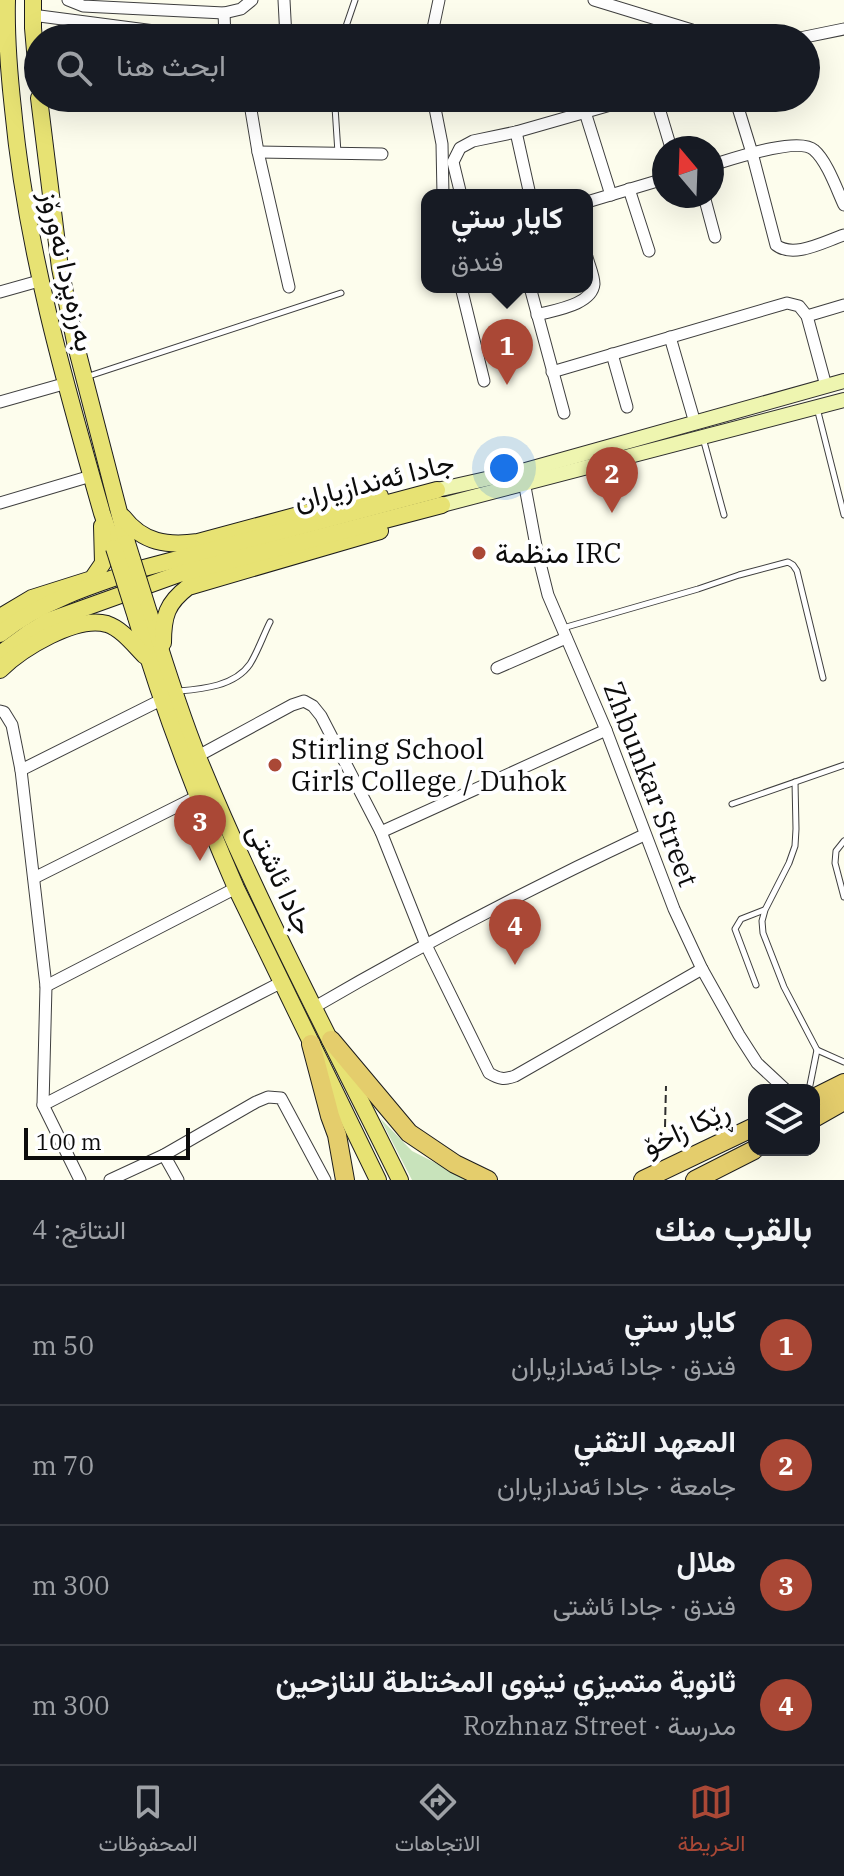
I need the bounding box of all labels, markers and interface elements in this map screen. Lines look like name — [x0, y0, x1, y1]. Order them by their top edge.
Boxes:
search box — [24, 24, 820, 112]
text: ابحث هنا — [116, 45, 226, 84]
icon: search — [52, 46, 96, 90]
north arrow — [652, 136, 724, 208]
street label: بەرزەپردا نەورۆز — [31, 186, 105, 355]
popup — [421, 189, 593, 293]
text: كايار ستي — [451, 197, 563, 236]
text: فندق — [451, 244, 503, 278]
pin: 1 — [481, 319, 533, 385]
street label: جادا ئەندازیاران — [290, 443, 458, 518]
pin: 2 — [586, 447, 638, 513]
your location — [484, 448, 524, 488]
place label: منظمة IRC — [495, 534, 622, 571]
marker: منظمة IRC — [470, 544, 488, 562]
street label: Zhbunkar Street — [595, 676, 708, 892]
place label: Stirling School Girls College / Duhok — [291, 730, 567, 799]
marker: Stirling School Girls College / Duhok — [266, 756, 284, 774]
pin: 3 — [174, 795, 226, 861]
street label: جادا ئاشتی — [240, 817, 323, 940]
pin: 4 — [489, 899, 541, 965]
map controls — [748, 1084, 820, 1156]
button: layers — [748, 1084, 820, 1156]
street label: ڕێکا زاخۆ — [636, 1091, 737, 1168]
scale bar — [24, 1124, 190, 1160]
text: 100 m — [36, 1127, 102, 1156]
text: بالقرب منك — [655, 1206, 812, 1250]
text: النتائج: 4 — [32, 1212, 126, 1246]
text: كايار ستي — [624, 1301, 736, 1340]
text: 50 m — [32, 1328, 94, 1362]
text: 1 — [778, 1328, 794, 1362]
text: فندق · جادا ئەندازیاران — [511, 1348, 736, 1382]
text: المعهد التقني — [574, 1421, 736, 1460]
text: 70 m — [32, 1448, 94, 1482]
text: 2 — [778, 1448, 794, 1482]
text: جامعة · جادا ئەندازیاران — [497, 1468, 736, 1502]
text: هلال — [677, 1541, 736, 1580]
text: 300 m — [32, 1568, 110, 1602]
text: 3 — [778, 1568, 794, 1602]
text: فندق · جادا ئاشتی — [553, 1588, 736, 1622]
text: ثانوية متميزي نينوى المختلطة للنازحين — [276, 1661, 736, 1700]
text: 300 m — [32, 1688, 110, 1722]
text: 4 — [778, 1688, 794, 1722]
text: مدرسة · Rozhnaz Street — [463, 1708, 736, 1742]
tab: المحفوظات — [99, 1780, 198, 1863]
tab: الاتجاهات — [395, 1780, 480, 1863]
tab: الخريطة — [677, 1780, 745, 1863]

